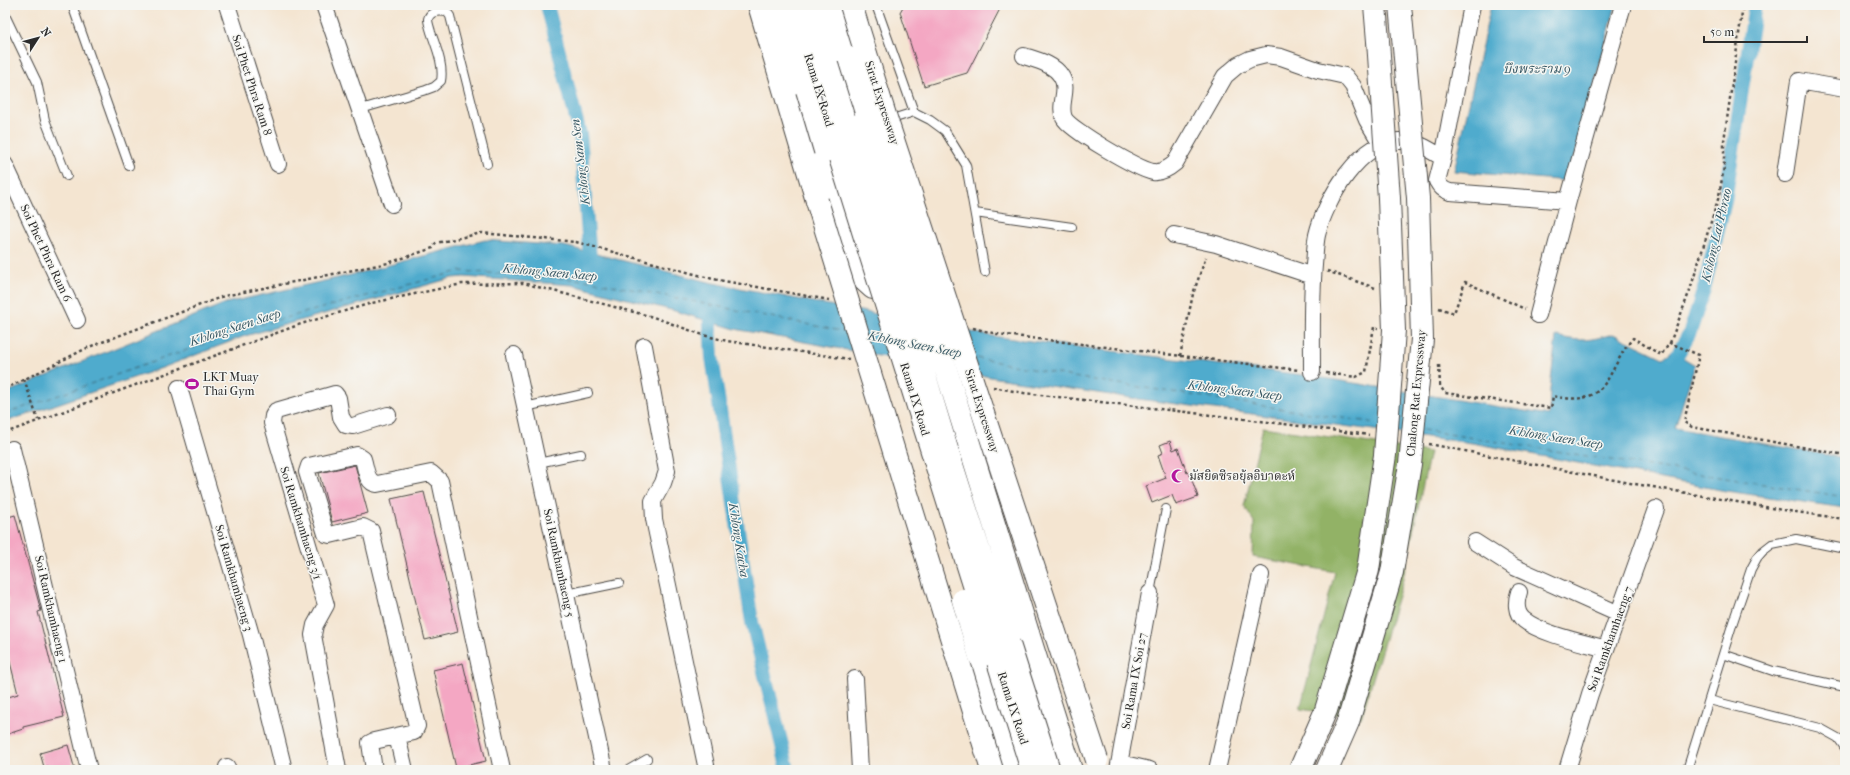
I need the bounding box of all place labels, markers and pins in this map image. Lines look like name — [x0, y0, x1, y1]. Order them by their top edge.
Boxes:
place label: LKT Muay Thai Gym — [203, 370, 259, 398]
sports icon: LKT Muay Thai Gym — [184, 376, 200, 392]
mosque icon: มัสยิดซีรอยุ้ลอิบาดะห์ — [1170, 468, 1186, 484]
place label: มัสยิดซีรอยุ้ลอิบาดะห์ — [1189, 469, 1295, 484]

